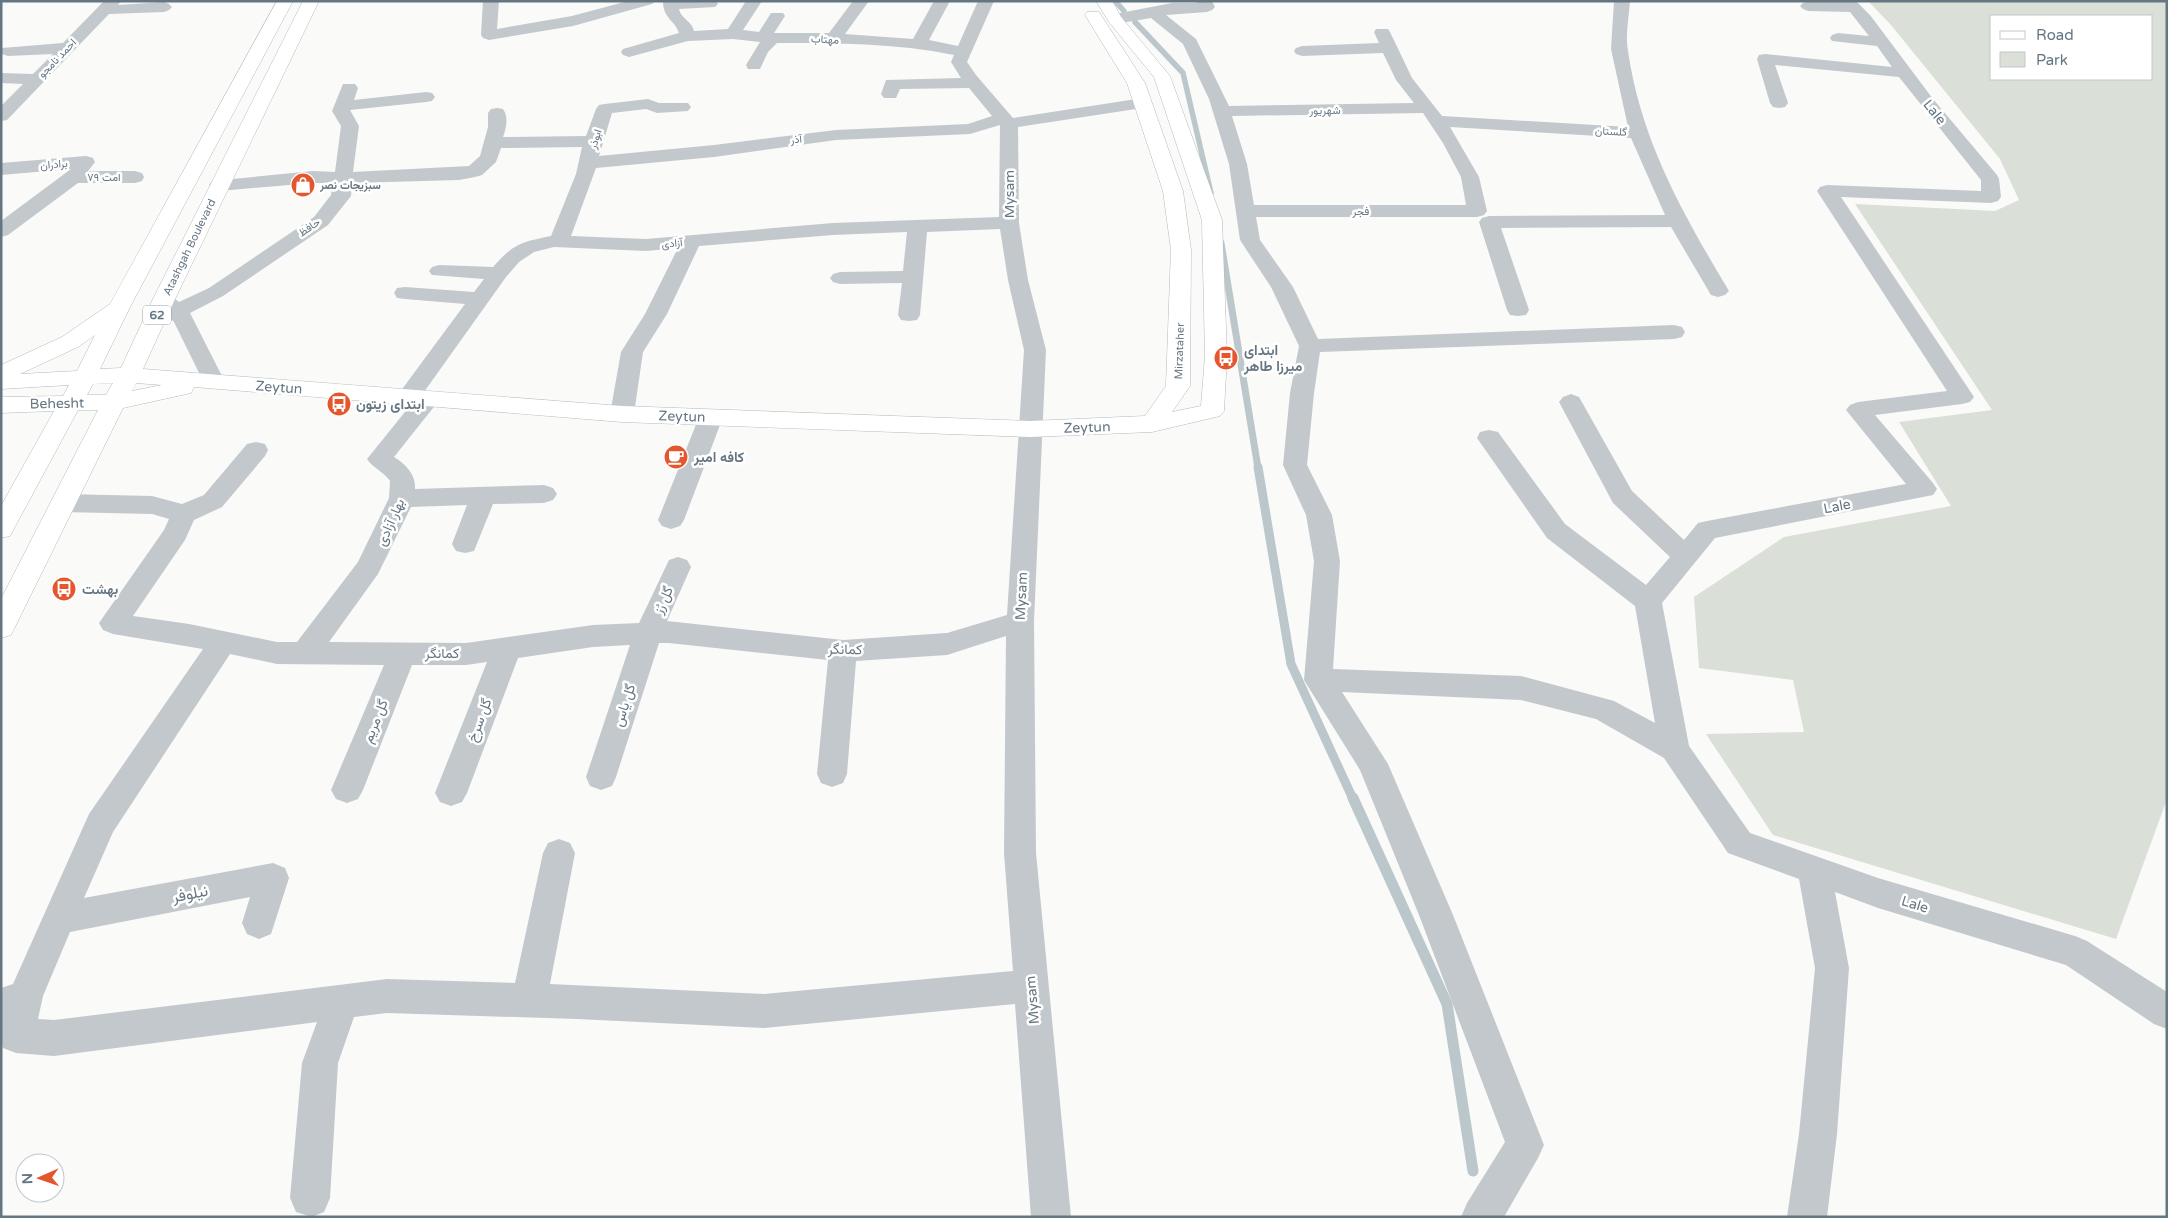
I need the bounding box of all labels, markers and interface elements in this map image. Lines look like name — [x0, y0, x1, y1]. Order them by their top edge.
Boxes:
legend — [1990, 15, 2153, 80]
text: Road — [2036, 26, 2074, 44]
street label: مهتاب — [811, 32, 839, 47]
street label: احمد نامجو — [36, 36, 79, 81]
text: Park — [2036, 51, 2068, 69]
street label: Lale — [1919, 96, 1950, 128]
street label: شهریور — [1308, 104, 1341, 117]
street label: گلستان — [1595, 124, 1628, 139]
street label: ابوذر — [586, 128, 605, 151]
street label: آذر — [789, 132, 804, 147]
street label: برادران — [40, 157, 68, 172]
street label: Mysam — [1001, 170, 1018, 218]
street label: ۷۹ امت — [87, 171, 121, 184]
shop icon: سبزیجات نصر — [290, 172, 316, 198]
place label: سبزیجات نصر — [319, 179, 381, 192]
street label: Atashgah Boulevard — [160, 197, 219, 298]
street label: فجر — [1352, 205, 1369, 218]
street label: حافظ — [296, 215, 323, 239]
street label: آزادی — [661, 236, 685, 251]
road number: 62 — [143, 306, 171, 324]
street label: Mirzataher — [1172, 322, 1187, 379]
place label: ابتدای میرزا طاهر — [1243, 342, 1303, 375]
bus stop icon: ابتدای میرزا طاهر — [1213, 345, 1239, 371]
street label: Zeytun — [255, 377, 303, 398]
bus stop icon: ابتدای زیتون — [326, 391, 352, 417]
street label: Behesht — [30, 395, 85, 412]
place label: ابتدای زیتون — [356, 396, 425, 413]
street label: Zeytun — [658, 407, 706, 426]
street label: Zeytun — [1063, 418, 1111, 437]
cafe icon: کافه امیر — [663, 444, 689, 470]
place label: کافه امیر — [693, 449, 744, 466]
street label: بهار آزادی — [373, 496, 408, 549]
street label: Lale — [1822, 496, 1852, 517]
street label: Mysam — [1012, 571, 1031, 621]
bus stop icon: بهشت — [51, 576, 77, 602]
place label: بهشت — [82, 581, 118, 598]
street label: گل رُز — [649, 584, 677, 618]
street label: کمانگر — [827, 641, 862, 658]
street label: کمانگر — [424, 645, 459, 662]
street label: گل یاس — [610, 682, 639, 729]
street label: گل سرخ — [463, 696, 497, 745]
street label: گل مریم — [359, 697, 392, 745]
street label: نیلوفر — [170, 881, 210, 907]
street label: Lale — [1899, 892, 1930, 917]
street label: Mysam — [1022, 975, 1043, 1025]
north arrow — [15, 1153, 65, 1203]
text: N — [19, 1173, 36, 1184]

